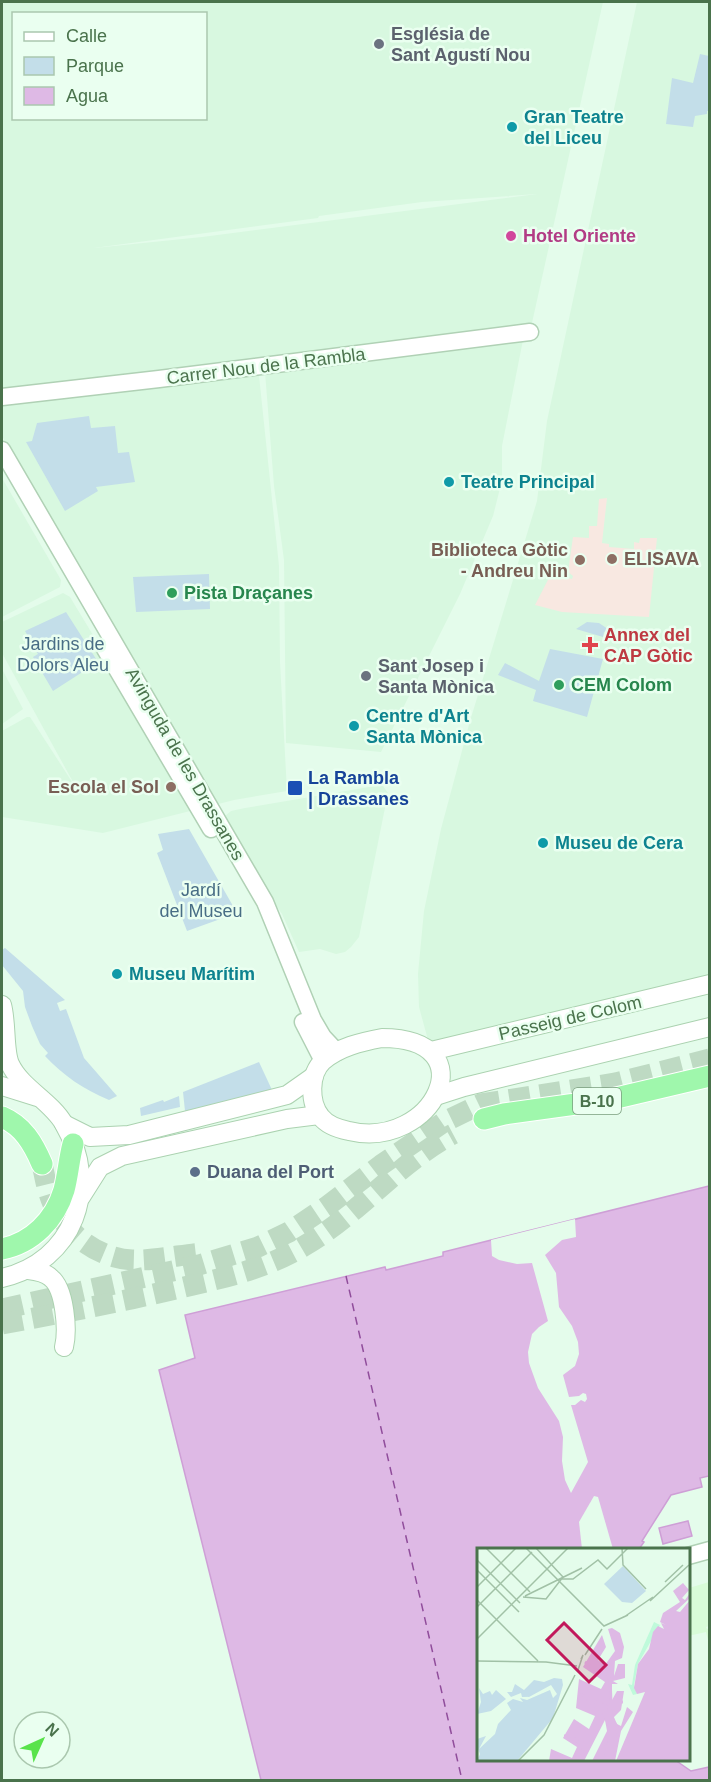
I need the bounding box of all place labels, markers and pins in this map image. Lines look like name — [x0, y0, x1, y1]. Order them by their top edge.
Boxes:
place label: Església de Sant Agustí Nou — [391, 24, 530, 65]
marker: Església de Sant Agustí Nou — [372, 37, 386, 51]
place label: Gran Teatre del Liceu — [524, 107, 624, 148]
marker: Gran Teatre del Liceu — [505, 120, 519, 134]
place label: Hotel Oriente — [523, 226, 636, 246]
marker: Hotel Oriente — [504, 229, 518, 243]
place label: Teatre Principal — [461, 472, 595, 492]
marker: Teatre Principal — [442, 475, 456, 489]
place label: Biblioteca Gòtic - Andreu Nin — [431, 540, 568, 581]
place label: ELISAVA — [624, 549, 699, 569]
marker: ELISAVA — [605, 552, 619, 566]
marker: Biblioteca Gòtic - Andreu Nin — [573, 553, 587, 567]
place label: Pista Draçanes — [184, 583, 313, 603]
marker: Pista Draçanes — [165, 586, 179, 600]
place label: Annex del CAP Gòtic — [604, 625, 693, 666]
marker: Annex del CAP Gòtic — [581, 636, 599, 654]
place label: Sant Josep i Santa Mònica — [378, 656, 495, 697]
marker: Sant Josep i Santa Mònica — [359, 669, 373, 683]
place label: CEM Colom — [571, 675, 672, 695]
marker: CEM Colom — [552, 678, 566, 692]
place label: Centre d'Art Santa Mònica — [366, 706, 483, 747]
marker: Centre d'Art Santa Mònica — [347, 719, 361, 733]
place label: La Rambla | Drassanes — [308, 768, 409, 809]
place label: Escola el Sol — [48, 777, 159, 797]
marker: La Rambla | Drassanes — [286, 779, 304, 797]
marker: Escola el Sol — [164, 780, 178, 794]
place label: Museu de Cera — [555, 833, 684, 853]
marker: Museu de Cera — [536, 836, 550, 850]
place label: Museu Marítim — [129, 964, 255, 984]
marker: Museu Marítim — [110, 967, 124, 981]
place label: Duana del Port — [207, 1162, 334, 1182]
marker: Duana del Port — [188, 1165, 202, 1179]

